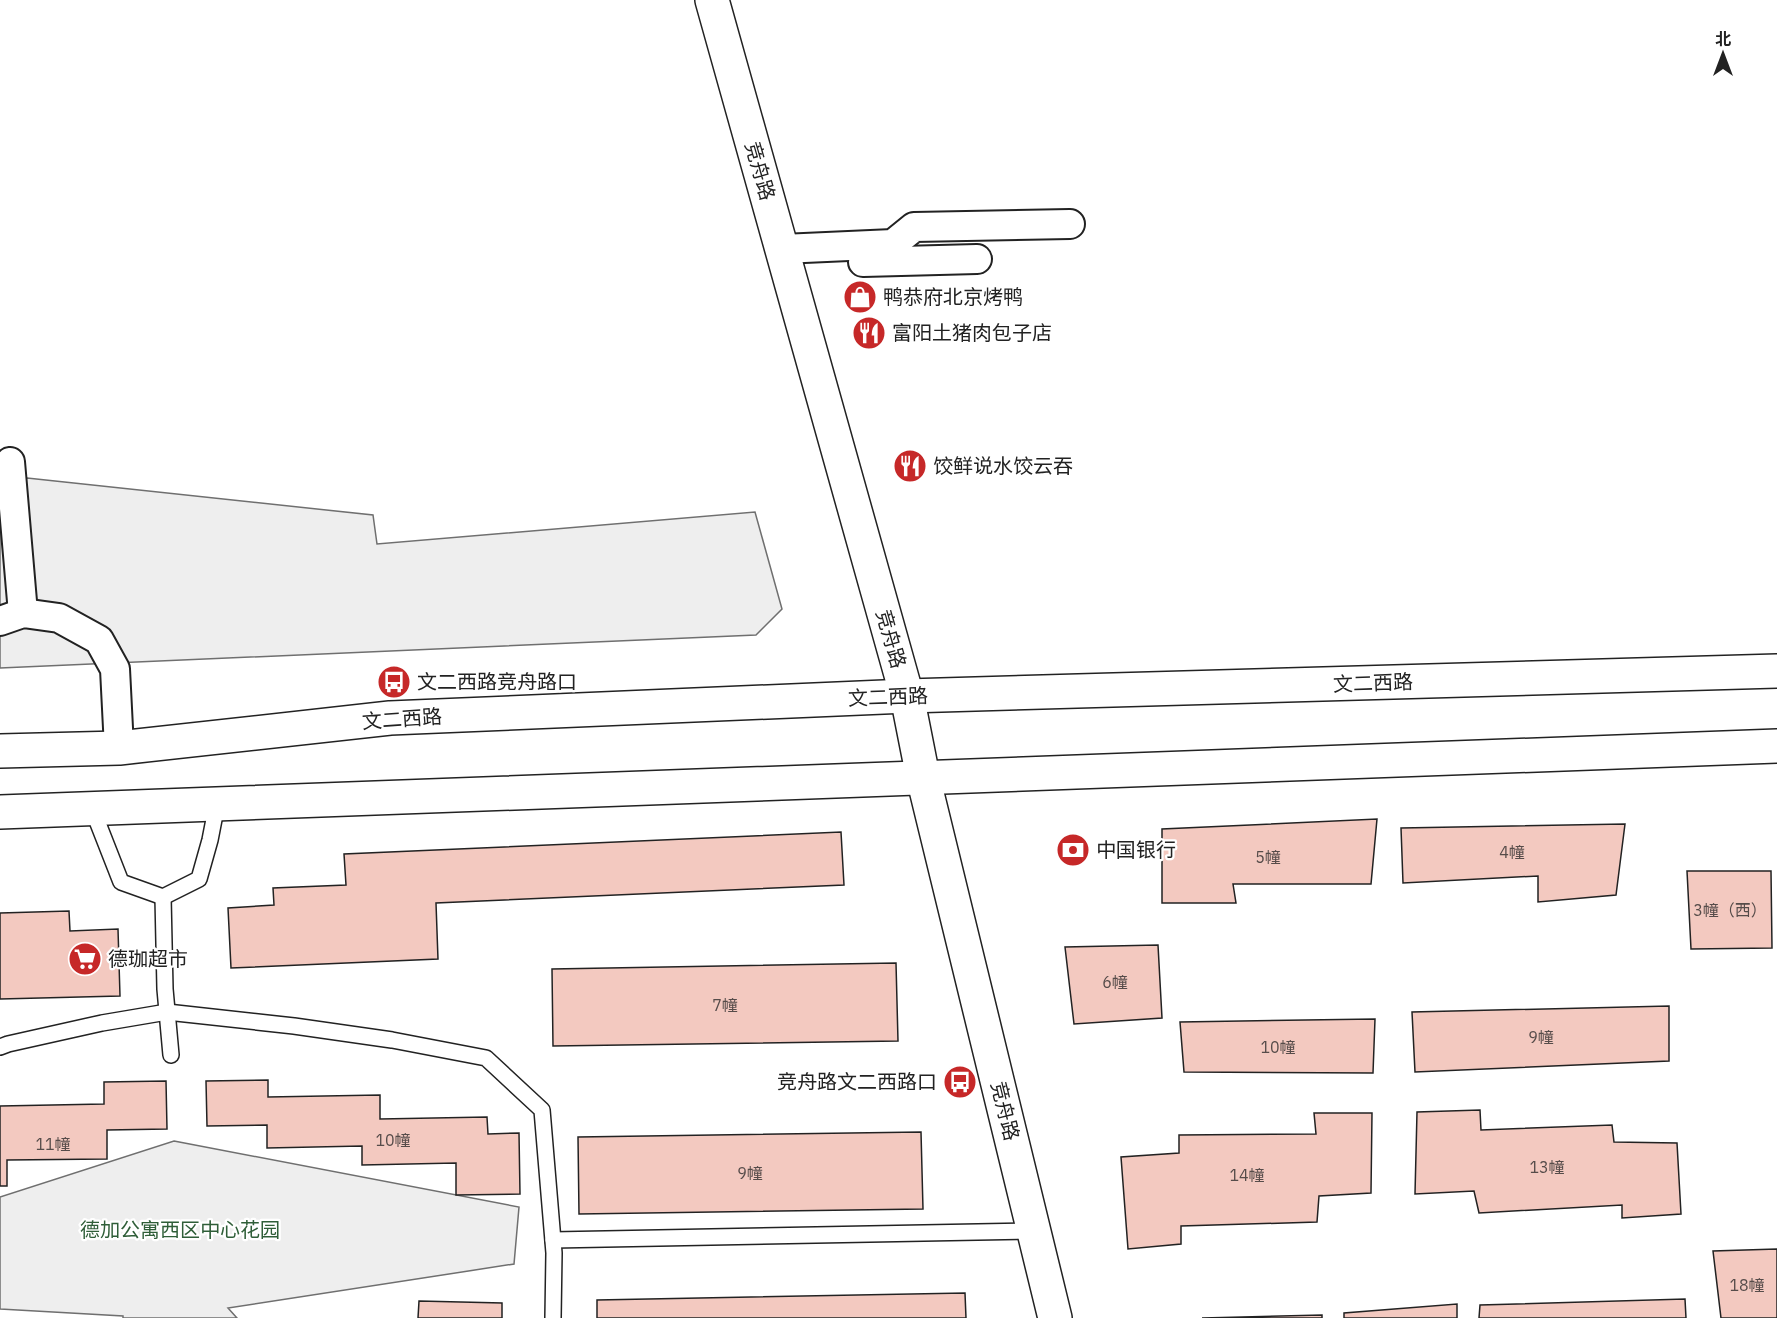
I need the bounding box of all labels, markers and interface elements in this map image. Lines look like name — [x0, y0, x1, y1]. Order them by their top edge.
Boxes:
north arrow — [1693, 24, 1753, 84]
text: 北 — [1715, 29, 1731, 49]
street label: 竞舟路 — [739, 138, 782, 203]
shop icon: 鸭恭府北京烤鸭 — [842, 279, 878, 315]
place label: 鸭恭府北京烤鸭 — [883, 283, 1023, 310]
restaurant icon: 富阳土猪肉包子店 — [851, 315, 887, 351]
place label: 富阳土猪肉包子店 — [892, 319, 1052, 346]
restaurant icon: 饺鲜说水饺云吞 — [892, 448, 928, 484]
place label: 饺鲜说水饺云吞 — [933, 452, 1073, 479]
street label: 竞舟路 — [870, 606, 913, 671]
bus stop icon: 文二西路竞舟路口 — [376, 664, 412, 700]
place label: 文二西路竞舟路口 — [417, 668, 577, 695]
street label: 文二西路 — [1333, 668, 1413, 697]
street label: 文二西路 — [848, 682, 928, 711]
street label: 文二西路 — [361, 702, 443, 735]
bank icon: 中国银行 — [1055, 832, 1091, 868]
place label: 中国银行 — [1096, 836, 1176, 863]
house number: 4幢 — [1499, 842, 1525, 862]
house number: 5幢 — [1255, 847, 1281, 867]
house number: 3幢（西） — [1693, 900, 1767, 920]
supermarket icon: 德珈超市 — [67, 941, 103, 977]
place label: 德珈超市 — [108, 945, 188, 972]
house number: 6幢 — [1102, 972, 1128, 992]
house number: 7幢 — [712, 995, 738, 1015]
house number: 9幢 — [1528, 1027, 1554, 1047]
house number: 10幢 — [1260, 1037, 1296, 1057]
bus stop icon: 竞舟路文二西路口 — [942, 1064, 978, 1100]
place label: 竞舟路文二西路口 — [777, 1068, 937, 1095]
street label: 竞舟路 — [985, 1079, 1026, 1143]
house number: 10幢 — [375, 1130, 411, 1150]
house number: 11幢 — [35, 1134, 71, 1154]
house number: 13幢 — [1529, 1157, 1565, 1177]
house number: 9幢 — [737, 1163, 763, 1183]
house number: 14幢 — [1229, 1165, 1265, 1185]
park label: 德加公寓西区中心花园 — [80, 1216, 280, 1243]
house number: 18幢 — [1729, 1275, 1765, 1295]

